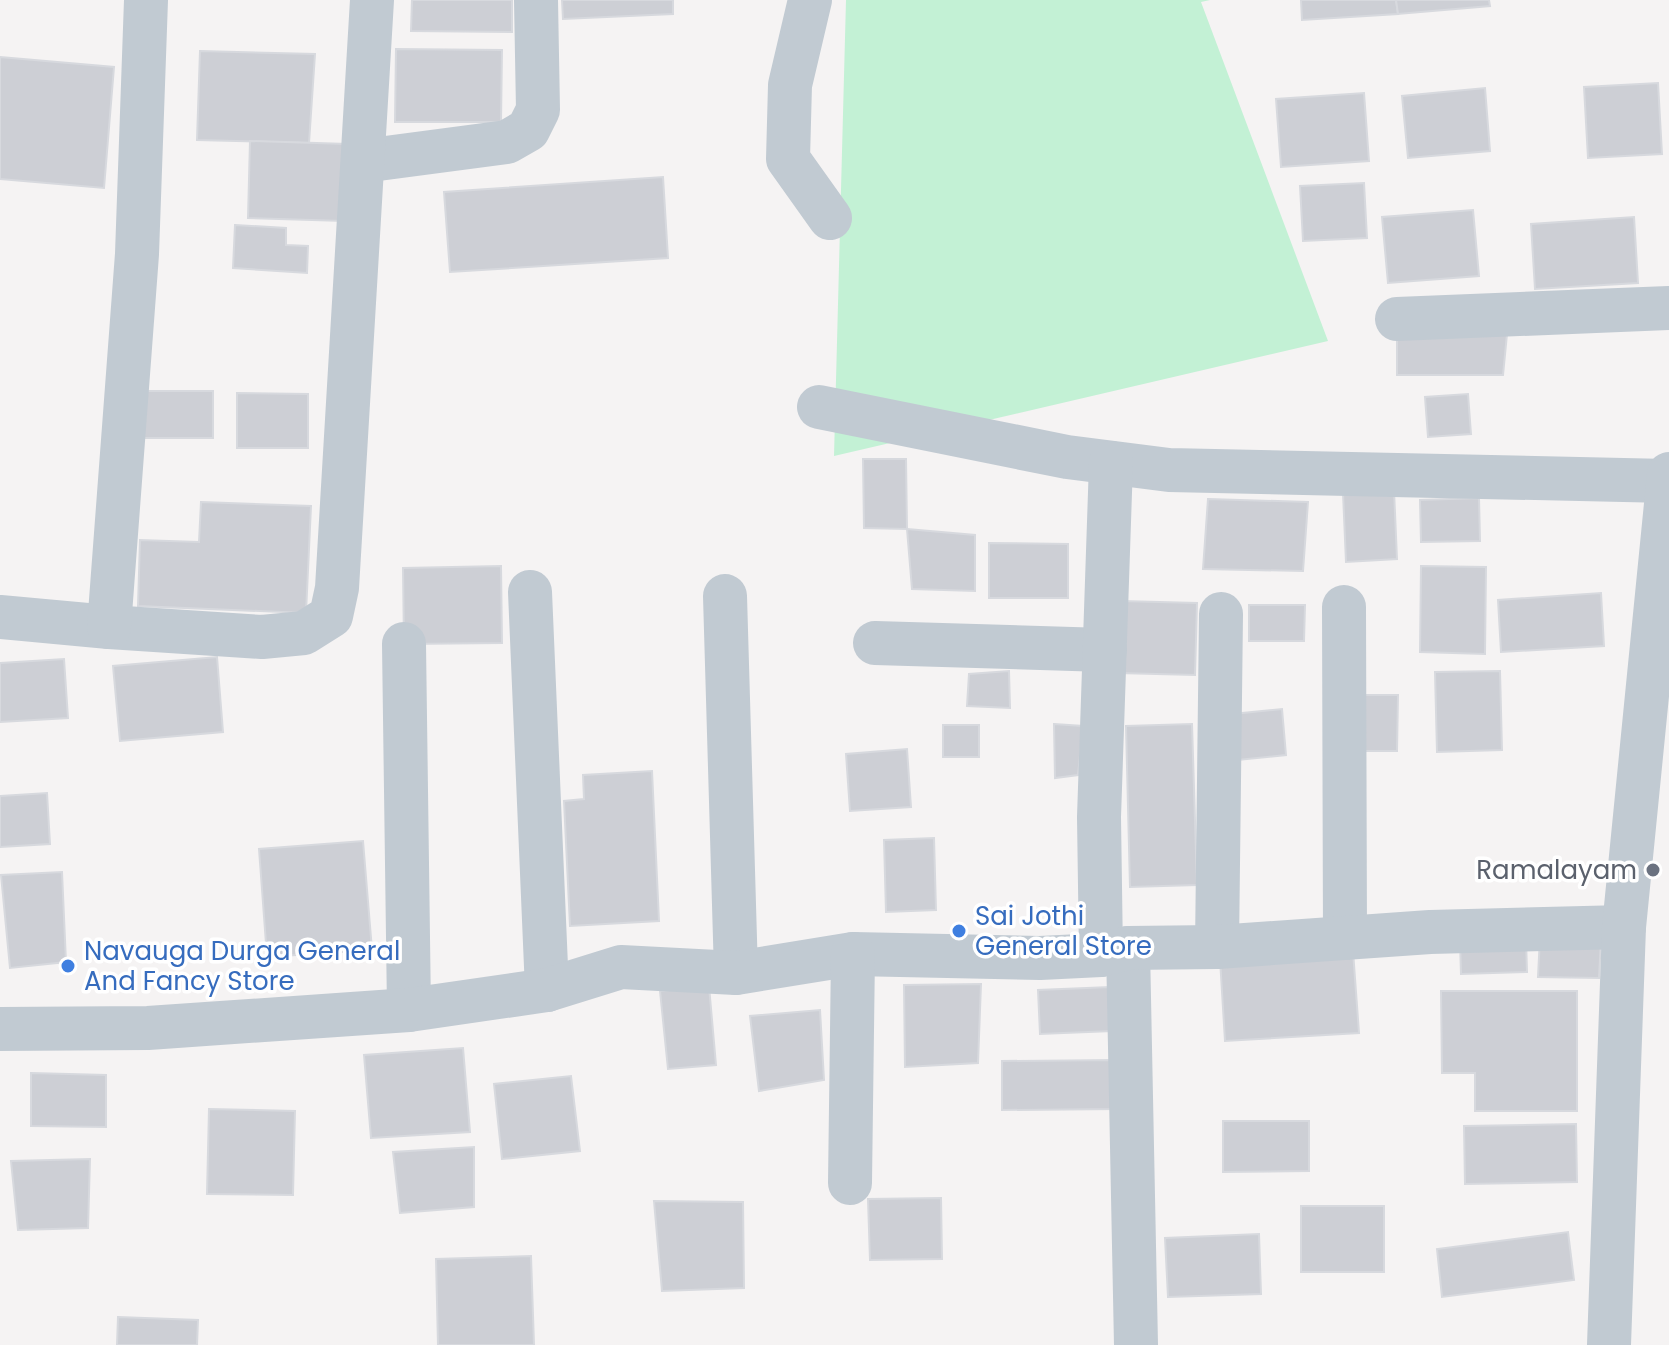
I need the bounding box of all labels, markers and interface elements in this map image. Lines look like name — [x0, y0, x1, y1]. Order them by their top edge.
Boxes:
place label: Ramalayam — [1476, 852, 1637, 888]
marker: Ramalayam — [1644, 861, 1662, 879]
place label: Sai Jothi General Store — [975, 898, 1152, 964]
marker: Sai Jothi General Store — [950, 922, 968, 940]
place label: Navauga Durga General And Fancy Store — [84, 933, 400, 999]
marker: Navauga Durga General And Fancy Store — [59, 957, 77, 975]

